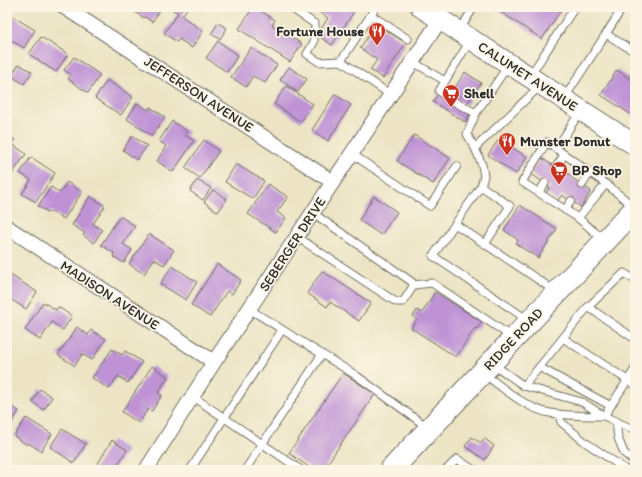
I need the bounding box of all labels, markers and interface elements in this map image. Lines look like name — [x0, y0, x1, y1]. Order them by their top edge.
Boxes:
restaurant icon: Fortune House — [367, 21, 387, 46]
place label: Fortune House — [276, 23, 364, 40]
street label: CALUMET AVENUE — [475, 38, 581, 115]
street label: JEFFERSON AVENUE — [141, 53, 257, 136]
supermarket icon: Shell — [441, 83, 461, 108]
place label: Shell — [464, 85, 495, 102]
restaurant icon: Munster Donut — [497, 131, 517, 156]
place label: Munster Donut — [520, 133, 611, 150]
supermarket icon: BP Shop — [549, 160, 569, 185]
place label: BP Shop — [572, 162, 622, 179]
street label: SEBERGER DRIVE — [256, 194, 329, 295]
street label: MADISON AVENUE — [57, 257, 163, 334]
street label: RIDGE ROAD — [480, 304, 547, 374]

